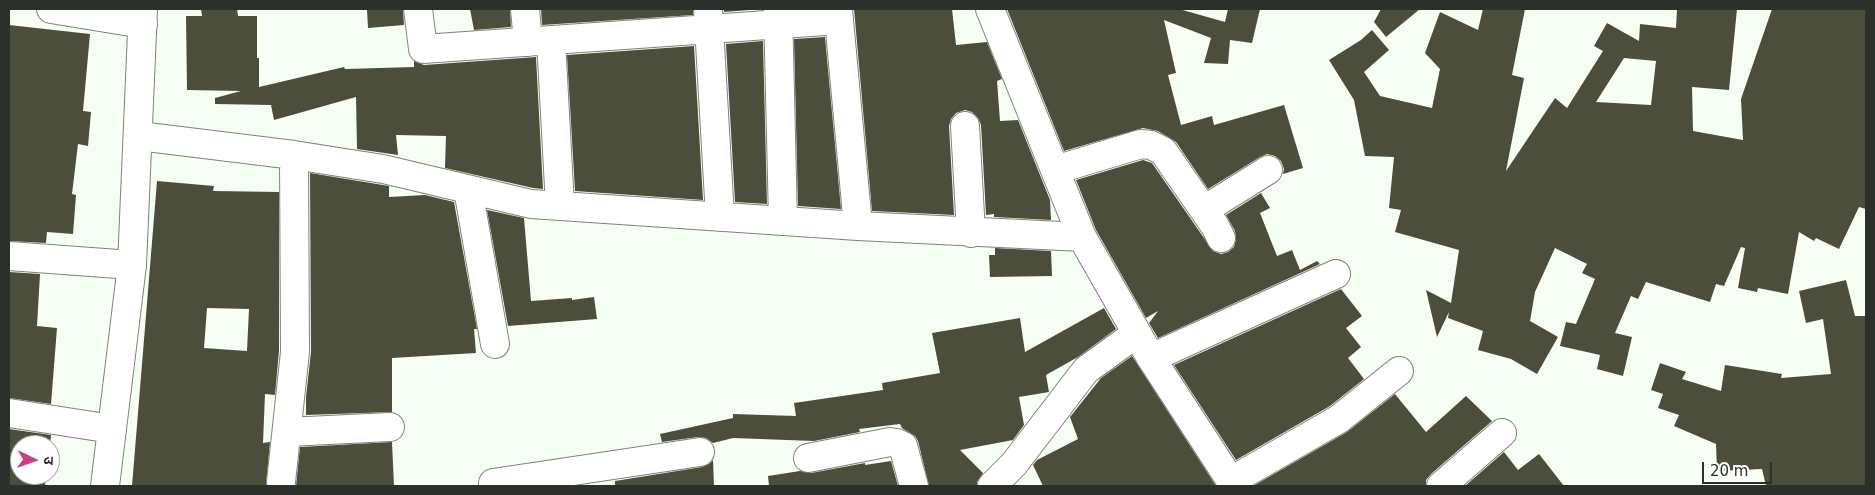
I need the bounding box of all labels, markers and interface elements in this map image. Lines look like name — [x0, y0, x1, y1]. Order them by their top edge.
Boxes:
north arrow — [10, 435, 60, 485]
scale bar — [1705, 452, 1775, 484]
text: उ — [41, 456, 57, 465]
text: 20 m — [1710, 462, 1748, 480]

